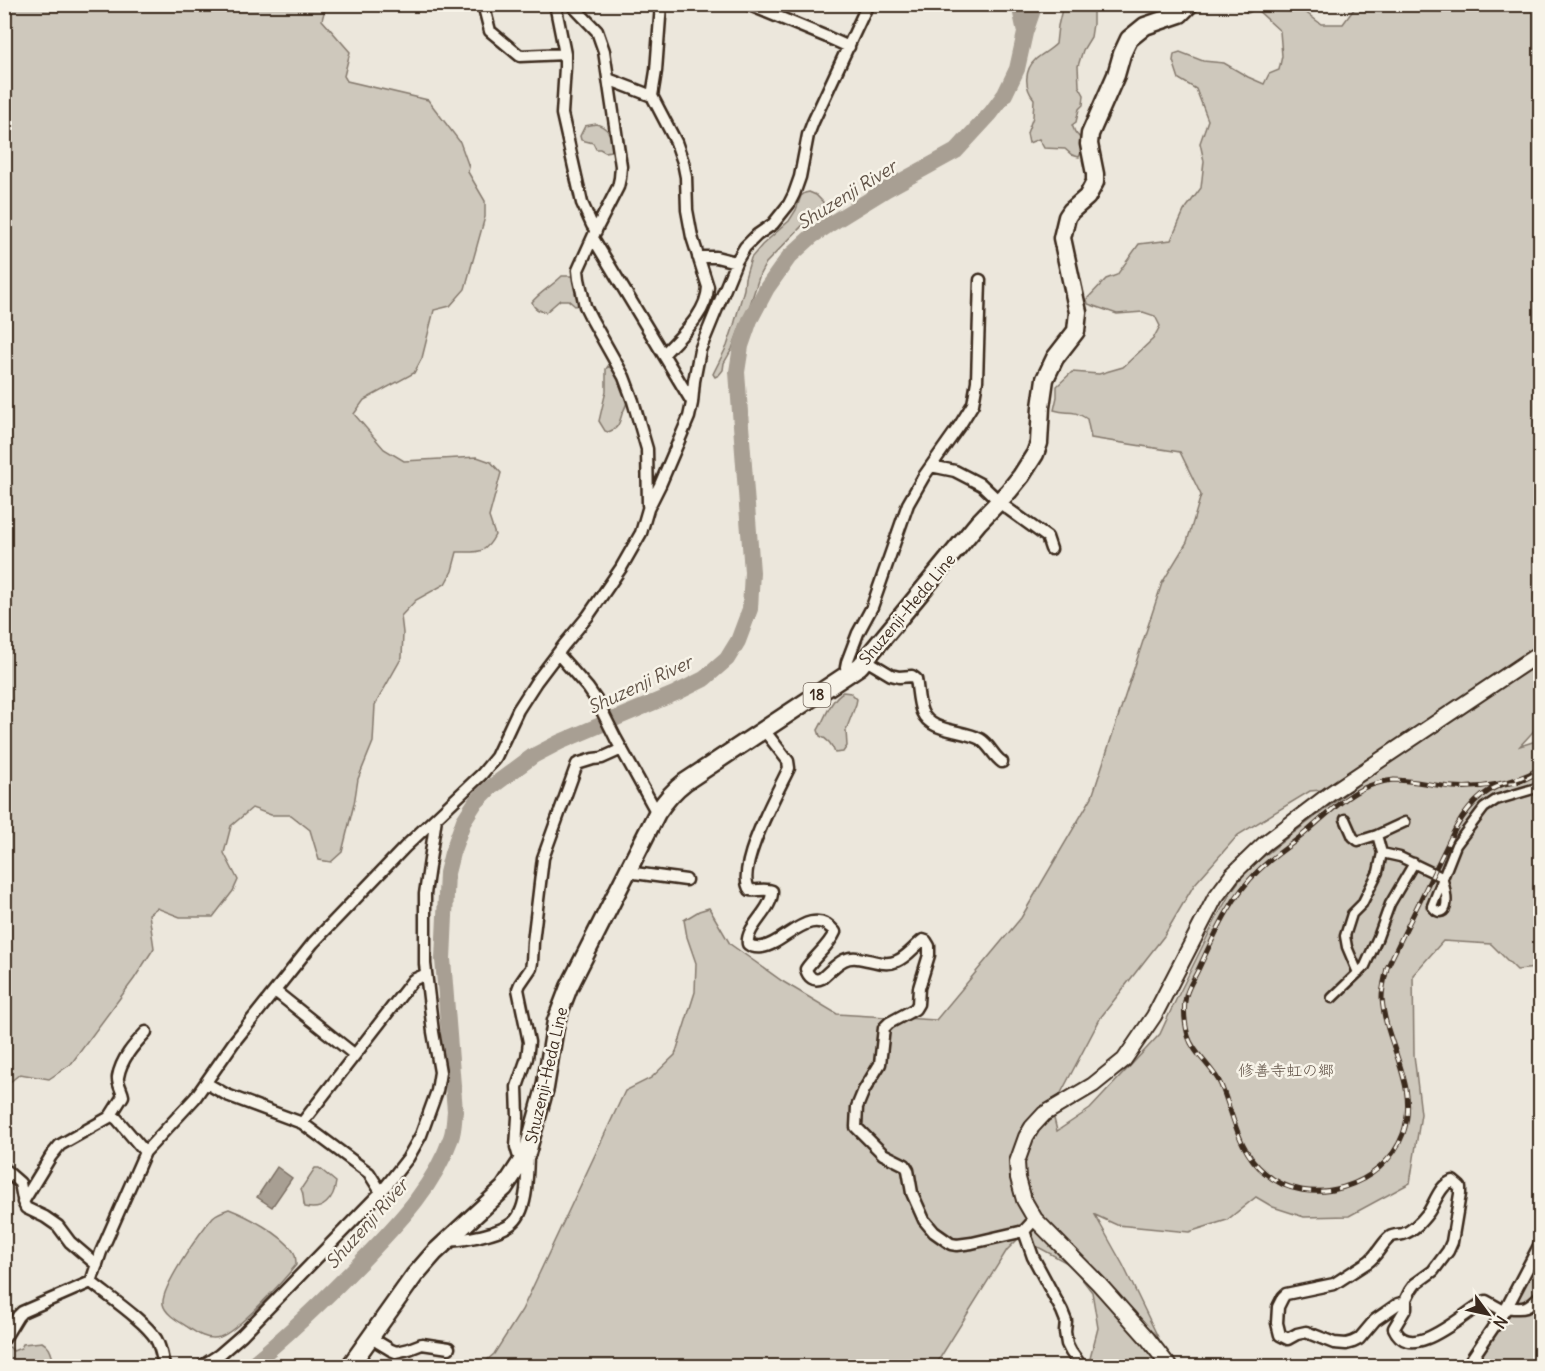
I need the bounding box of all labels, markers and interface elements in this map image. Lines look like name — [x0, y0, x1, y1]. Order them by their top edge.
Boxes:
water label: Shuzenji River — [793, 154, 903, 234]
street label: Shuzenji-Heda Line — [855, 549, 959, 669]
water label: Shuzenji River — [584, 649, 698, 719]
road number: 18 — [804, 683, 830, 707]
street label: Shuzenji-Heda Line — [521, 1005, 571, 1145]
park label: 修善寺虹の郷 — [1238, 1060, 1334, 1080]
water label: Shuzenji River — [320, 1172, 415, 1273]
north arrow — [1458, 1284, 1518, 1344]
text: N — [1489, 1312, 1512, 1332]

